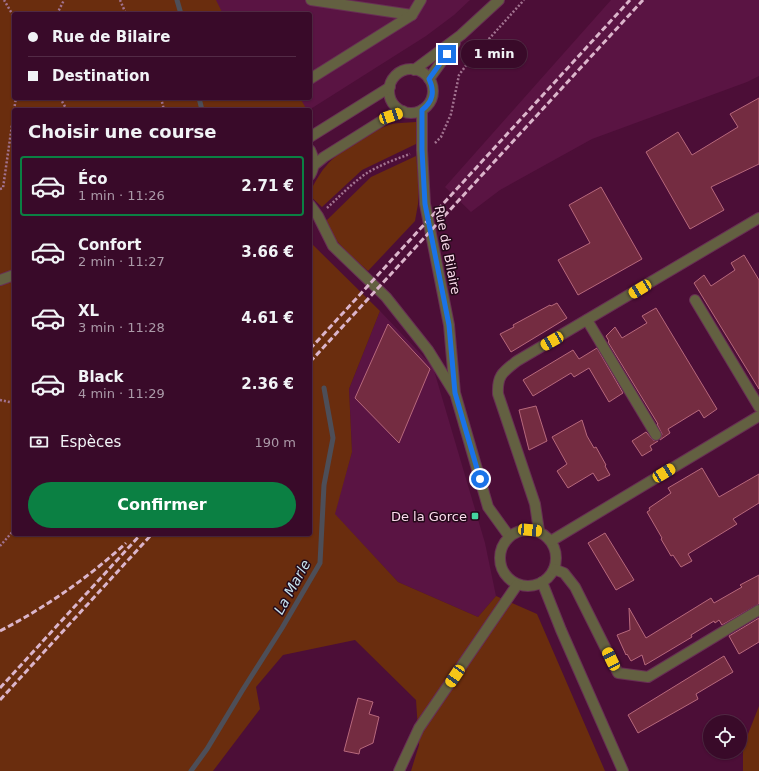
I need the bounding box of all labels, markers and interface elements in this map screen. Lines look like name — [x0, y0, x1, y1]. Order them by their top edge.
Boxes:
text: Rue de Bilaire — [52, 28, 170, 46]
callout: 1 min — [461, 40, 527, 68]
route end — [438, 45, 456, 63]
text: 1 min — [474, 46, 514, 61]
text: Destination — [52, 67, 150, 85]
car — [378, 107, 404, 125]
text: Choisir une course — [28, 121, 216, 142]
icon: car — [30, 168, 66, 204]
text: Éco — [78, 170, 107, 188]
text: 2.71 € — [241, 177, 294, 195]
text: 1 min · 11:26 — [78, 188, 165, 203]
street label: Rue de Bilaire — [432, 204, 463, 296]
icon: car — [30, 234, 66, 270]
text: Confort — [78, 236, 141, 254]
text: 3.66 € — [241, 243, 294, 261]
text: 2 min · 11:27 — [78, 254, 165, 269]
car — [627, 278, 653, 300]
icon: car — [30, 300, 66, 336]
text: XL — [78, 302, 99, 320]
text: 4.61 € — [241, 309, 294, 327]
text: 3 min · 11:28 — [78, 320, 165, 335]
car — [539, 330, 565, 352]
icon: car — [30, 366, 66, 402]
text: Black — [78, 368, 124, 386]
text: 2.36 € — [241, 375, 294, 393]
text: 4 min · 11:29 — [78, 386, 165, 401]
icon: cash — [28, 431, 50, 453]
text: Espèces — [60, 433, 121, 451]
text: 190 m — [254, 435, 296, 450]
car — [651, 462, 677, 484]
route start — [471, 470, 489, 488]
button: Confirmer — [28, 482, 296, 528]
place label: De la Gorce — [391, 509, 467, 524]
marker: De la Gorce — [470, 511, 480, 521]
car — [518, 523, 542, 537]
water label: La Marle — [271, 557, 313, 617]
car — [600, 646, 622, 672]
car — [443, 663, 467, 689]
map controls — [703, 715, 747, 759]
button: locate — [703, 715, 747, 759]

